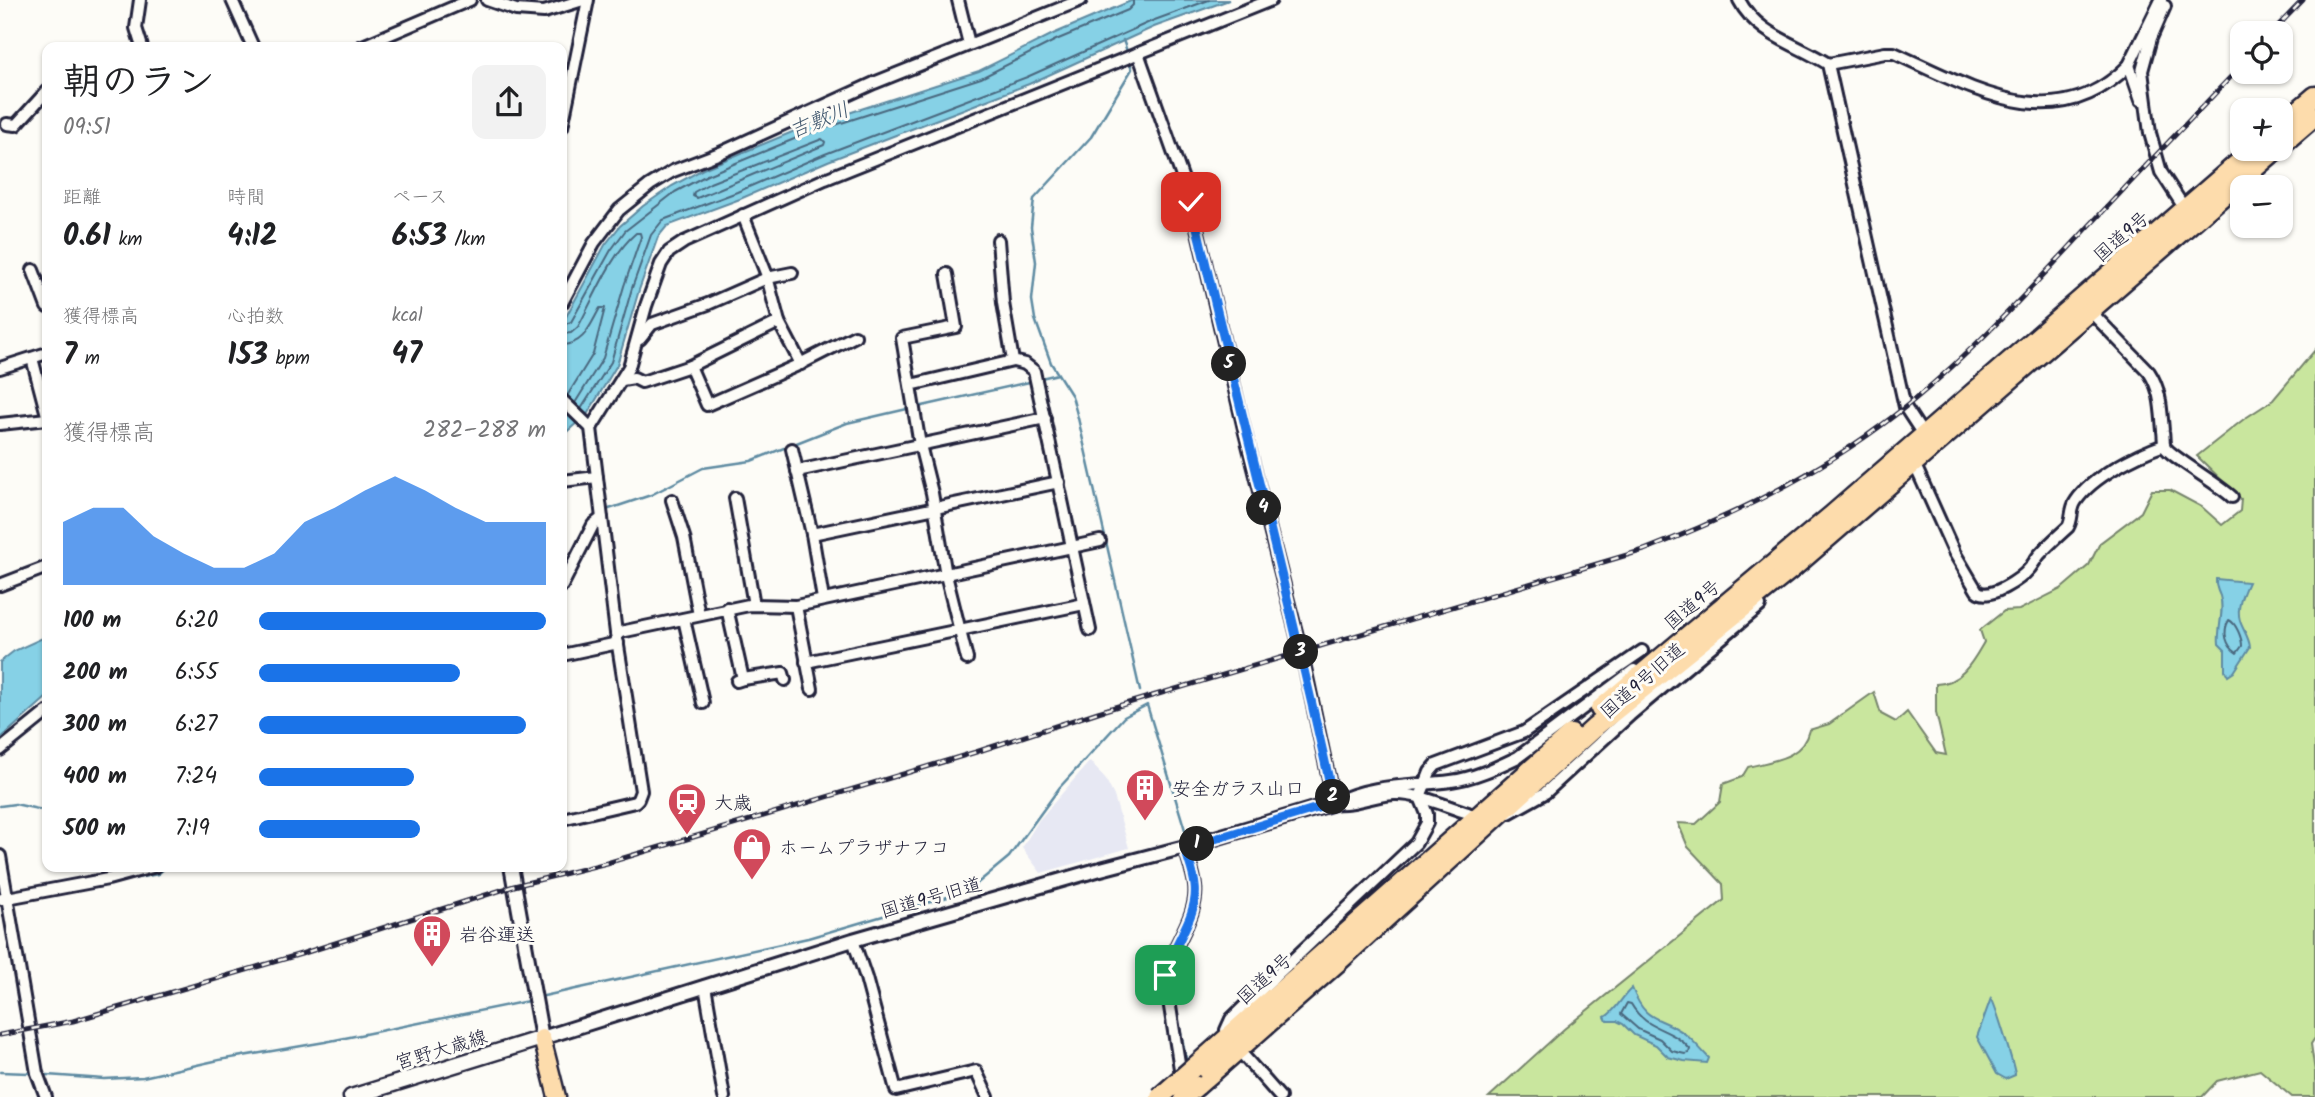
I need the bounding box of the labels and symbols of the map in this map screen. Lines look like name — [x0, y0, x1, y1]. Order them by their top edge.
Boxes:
water label: 吉敷川 — [784, 94, 855, 148]
pin — [1161, 172, 1221, 232]
street label: 国道9号 — [2087, 204, 2157, 271]
pin: 5 — [1212, 346, 1246, 382]
pin: 4 — [1246, 490, 1282, 526]
street label: 国道9号 — [1658, 573, 1728, 638]
pin: 3 — [1284, 634, 1318, 670]
street label: 国道9号旧道 — [1594, 636, 1693, 727]
building icon: 安全ガラス山口 — [1124, 767, 1166, 822]
place label: 安全ガラス山口 — [1172, 775, 1304, 805]
pin: 2 — [1316, 780, 1350, 814]
station icon: 大歳 — [666, 781, 708, 836]
place label: 大歳 — [714, 789, 752, 819]
shop icon: ホームプラザナフコ — [731, 826, 773, 881]
pin: 1 — [1180, 826, 1214, 862]
place label: ホームプラザナフコ — [779, 834, 949, 864]
street label: 国道9号旧道 — [877, 870, 986, 928]
building icon: 岩谷運送 — [411, 913, 453, 968]
place label: 岩谷運送 — [459, 921, 535, 951]
pin — [1135, 945, 1195, 1005]
street label: 国道9号 — [1231, 946, 1300, 1013]
street label: 宮野大歳線 — [392, 1023, 491, 1079]

